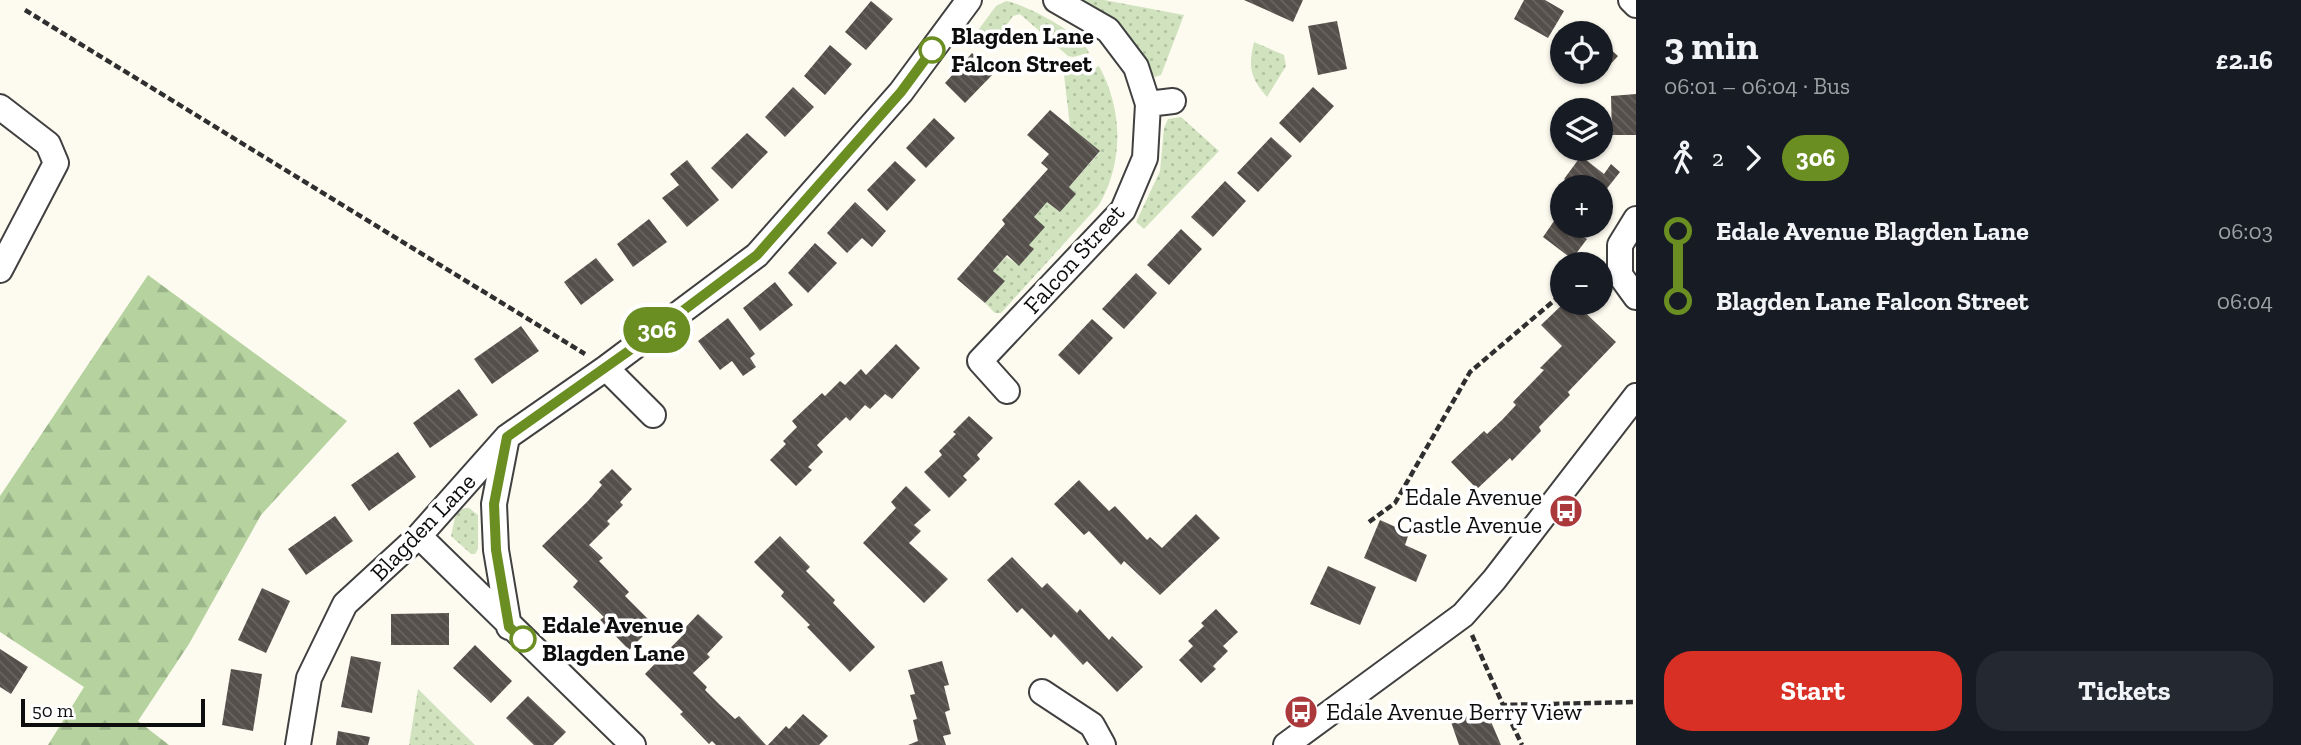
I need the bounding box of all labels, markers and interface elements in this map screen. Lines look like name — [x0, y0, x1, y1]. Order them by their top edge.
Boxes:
place label: Blagden Lane Falcon Street — [951, 21, 1094, 78]
map controls — [1550, 21, 1613, 315]
button: locate — [1550, 21, 1613, 84]
text: 3 min — [1664, 23, 1759, 69]
marker: Blagden Lane Falcon Street — [919, 37, 945, 63]
text: £2.16 — [2216, 44, 2273, 76]
text: 06:01 – 06:04 · Bus — [1664, 72, 1850, 100]
button: layers — [1550, 98, 1613, 161]
icon: walk — [1664, 139, 1702, 177]
icon: forward — [1734, 139, 1772, 177]
text: 306 — [1796, 143, 1835, 172]
text: 2 — [1712, 144, 1724, 172]
button: + — [1550, 175, 1613, 238]
street label: Falcon Street — [1017, 198, 1130, 319]
text: Edale Avenue Blagden Lane — [1716, 215, 2029, 247]
text: 06:03 — [2218, 217, 2273, 245]
button: − — [1550, 252, 1613, 315]
text: Blagden Lane Falcon Street — [1716, 285, 2029, 317]
text: 06:04 — [2217, 287, 2273, 315]
line badge: 306 — [617, 307, 697, 353]
text: 306 — [637, 315, 677, 344]
street label: Blagden Lane — [364, 467, 481, 587]
place label: Edale Avenue Castle Avenue — [1397, 482, 1542, 539]
bus stop icon: Edale Avenue Castle Avenue — [1547, 492, 1585, 530]
place label: Edale Avenue Blagden Lane — [542, 610, 685, 667]
marker: Edale Avenue Blagden Lane — [510, 626, 536, 652]
button: Start — [1664, 651, 1962, 731]
button: Tickets — [1976, 651, 2273, 731]
bus stop icon: Edale Avenue Berry View — [1282, 693, 1320, 731]
scale bar — [21, 696, 205, 728]
place label: Edale Avenue Berry View — [1326, 697, 1583, 726]
text: 50 m — [32, 699, 73, 722]

